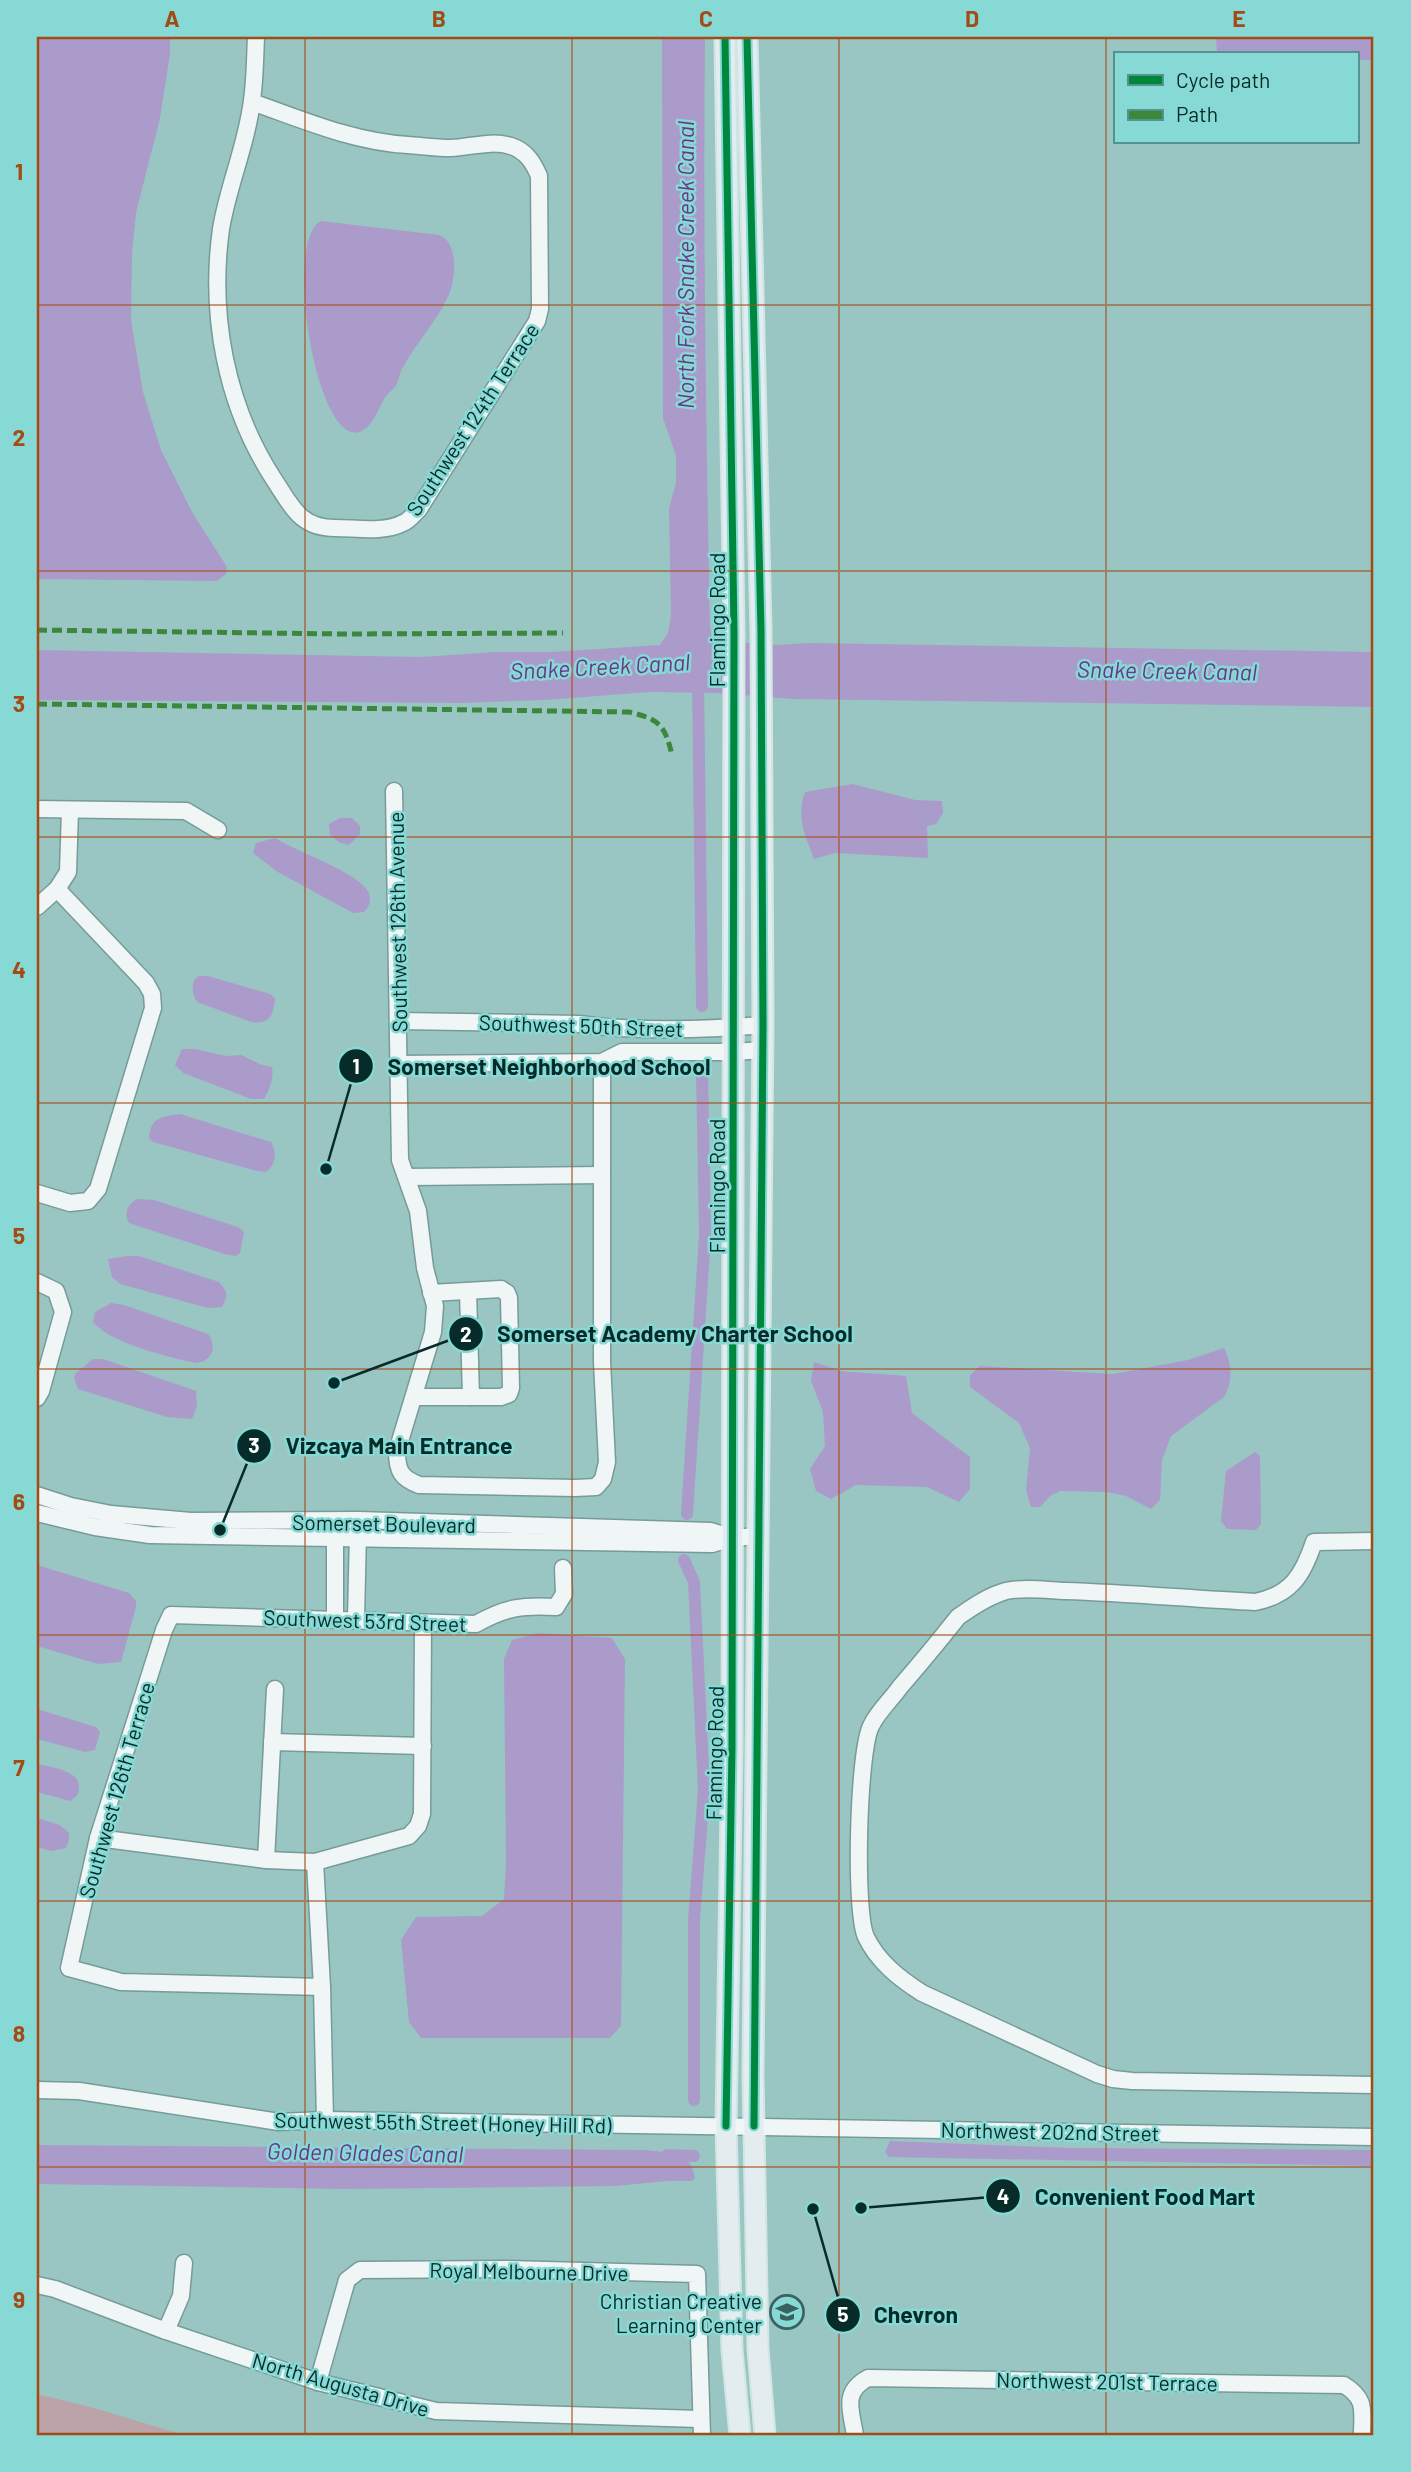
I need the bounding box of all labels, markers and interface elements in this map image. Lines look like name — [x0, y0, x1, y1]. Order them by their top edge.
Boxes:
text: A — [164, 4, 180, 32]
text: B — [432, 4, 446, 32]
text: C — [699, 4, 713, 32]
text: D — [965, 4, 979, 32]
text: E — [1232, 4, 1246, 32]
legend — [1114, 52, 1358, 144]
text: Cycle path — [1176, 67, 1270, 92]
text: Path — [1176, 101, 1218, 126]
water label: North Fork Snake Creek Canal — [671, 121, 699, 409]
text: 1 — [15, 157, 23, 185]
street label: Southwest 124th Terrace — [400, 318, 544, 520]
text: 2 — [13, 423, 25, 451]
street label: Flamingo Road — [704, 553, 729, 687]
water label: Snake Creek Canal — [509, 647, 691, 685]
water label: Snake Creek Canal — [1077, 654, 1257, 686]
text: 3 — [13, 689, 25, 717]
street label: Southwest 126th Avenue — [383, 811, 411, 1033]
text: 4 — [12, 955, 26, 983]
street label: Southwest 50th Street — [478, 1009, 684, 1041]
callout: Somerset Neighborhood School — [339, 1044, 725, 1088]
text: Somerset Neighborhood School — [387, 1052, 711, 1080]
text: 1 — [352, 1053, 360, 1078]
street label: Flamingo Road — [704, 1119, 729, 1253]
text: 5 — [13, 1221, 25, 1249]
callout: Somerset Academy Charter School — [448, 1312, 867, 1356]
text: Somerset Academy Charter School — [497, 1319, 853, 1347]
text: 2 — [460, 1321, 472, 1346]
callout: Vizcaya Main Entrance — [236, 1424, 527, 1468]
text: Vizcaya Main Entrance — [285, 1431, 513, 1459]
text: 3 — [248, 1432, 260, 1457]
text: 6 — [13, 1487, 25, 1515]
street label: Somerset Boulevard — [292, 1509, 476, 1537]
street label: Southwest 53rd Street — [263, 1604, 467, 1636]
street label: Southwest 126th Terrace — [73, 1679, 159, 1901]
street label: Flamingo Road — [700, 1685, 728, 1821]
text: 7 — [13, 1753, 25, 1781]
text: 8 — [13, 2019, 25, 2047]
street label: Southwest 55th Street (Honey Hill Rd) — [274, 2107, 612, 2137]
street label: Northwest 202nd Street — [940, 2117, 1160, 2145]
water label: Golden Glades Canal — [267, 2136, 463, 2168]
callout: Convenient Food Mart — [985, 2174, 1269, 2218]
text: Convenient Food Mart — [1035, 2182, 1255, 2210]
text: 4 — [997, 2183, 1009, 2208]
street label: Royal Melbourne Drive — [429, 2257, 629, 2285]
text: 9 — [13, 2285, 25, 2313]
place label: Christian Creative Learning Center — [600, 2288, 762, 2337]
school or university icon: Christian Creative Learning Center — [768, 2293, 806, 2331]
callout: Chevron — [825, 2293, 972, 2337]
text: Chevron — [874, 2300, 958, 2328]
text: 5 — [837, 2301, 849, 2326]
street label: North Augusta Drive — [250, 2347, 432, 2421]
street label: Northwest 201st Terrace — [996, 2367, 1218, 2395]

